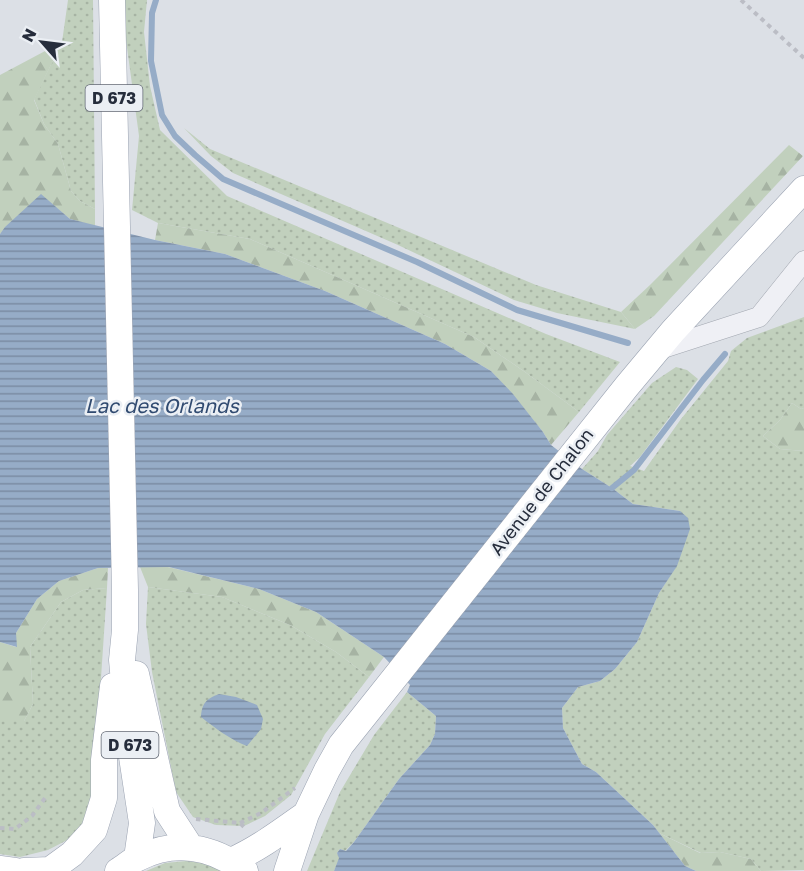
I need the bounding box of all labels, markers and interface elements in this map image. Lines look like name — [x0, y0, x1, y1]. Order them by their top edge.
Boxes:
north arrow — [12, 12, 72, 72]
text: N — [17, 25, 40, 45]
road number: D 673 — [86, 85, 142, 111]
water label: Lac des Orlands — [85, 393, 240, 417]
street label: Avenue de Chalon — [485, 424, 598, 559]
road number: D 673 — [102, 732, 158, 758]

